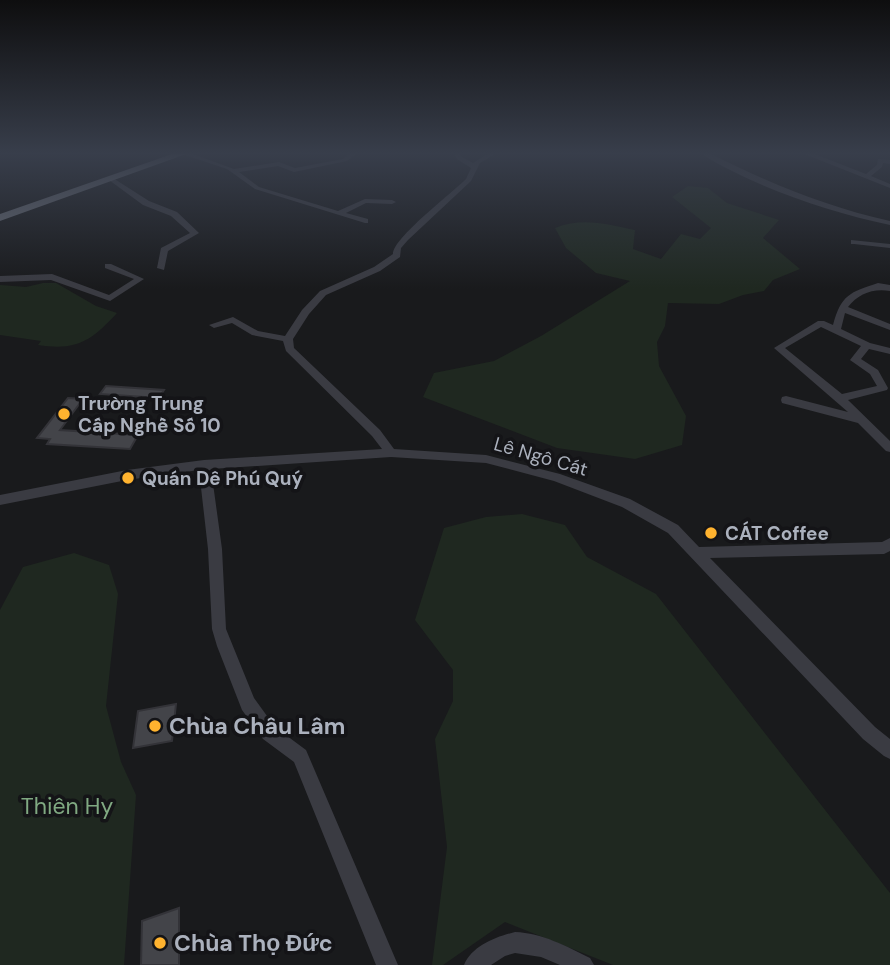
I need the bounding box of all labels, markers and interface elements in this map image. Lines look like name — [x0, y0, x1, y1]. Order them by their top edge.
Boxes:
place label: Trường Trung Cấp Nghề Số 10 — [78, 391, 221, 438]
marker: Trường Trung Cấp Nghề Số 10 — [56, 406, 72, 422]
street label: Lê Ngô Cát — [491, 431, 591, 482]
place label: Quán Dê Phú Quý — [142, 466, 303, 491]
marker: Quán Dê Phú Quý — [120, 470, 136, 486]
place label: CÁT Coffee — [725, 521, 829, 546]
marker: CÁT Coffee — [703, 525, 719, 541]
place label: Chùa Châu Lâm — [169, 711, 345, 741]
marker: Chùa Châu Lâm — [147, 718, 163, 734]
park label: Thiên Hy — [21, 791, 113, 821]
place label: Chùa Thọ Đức — [174, 928, 333, 958]
marker: Chùa Thọ Đức — [152, 935, 168, 951]

